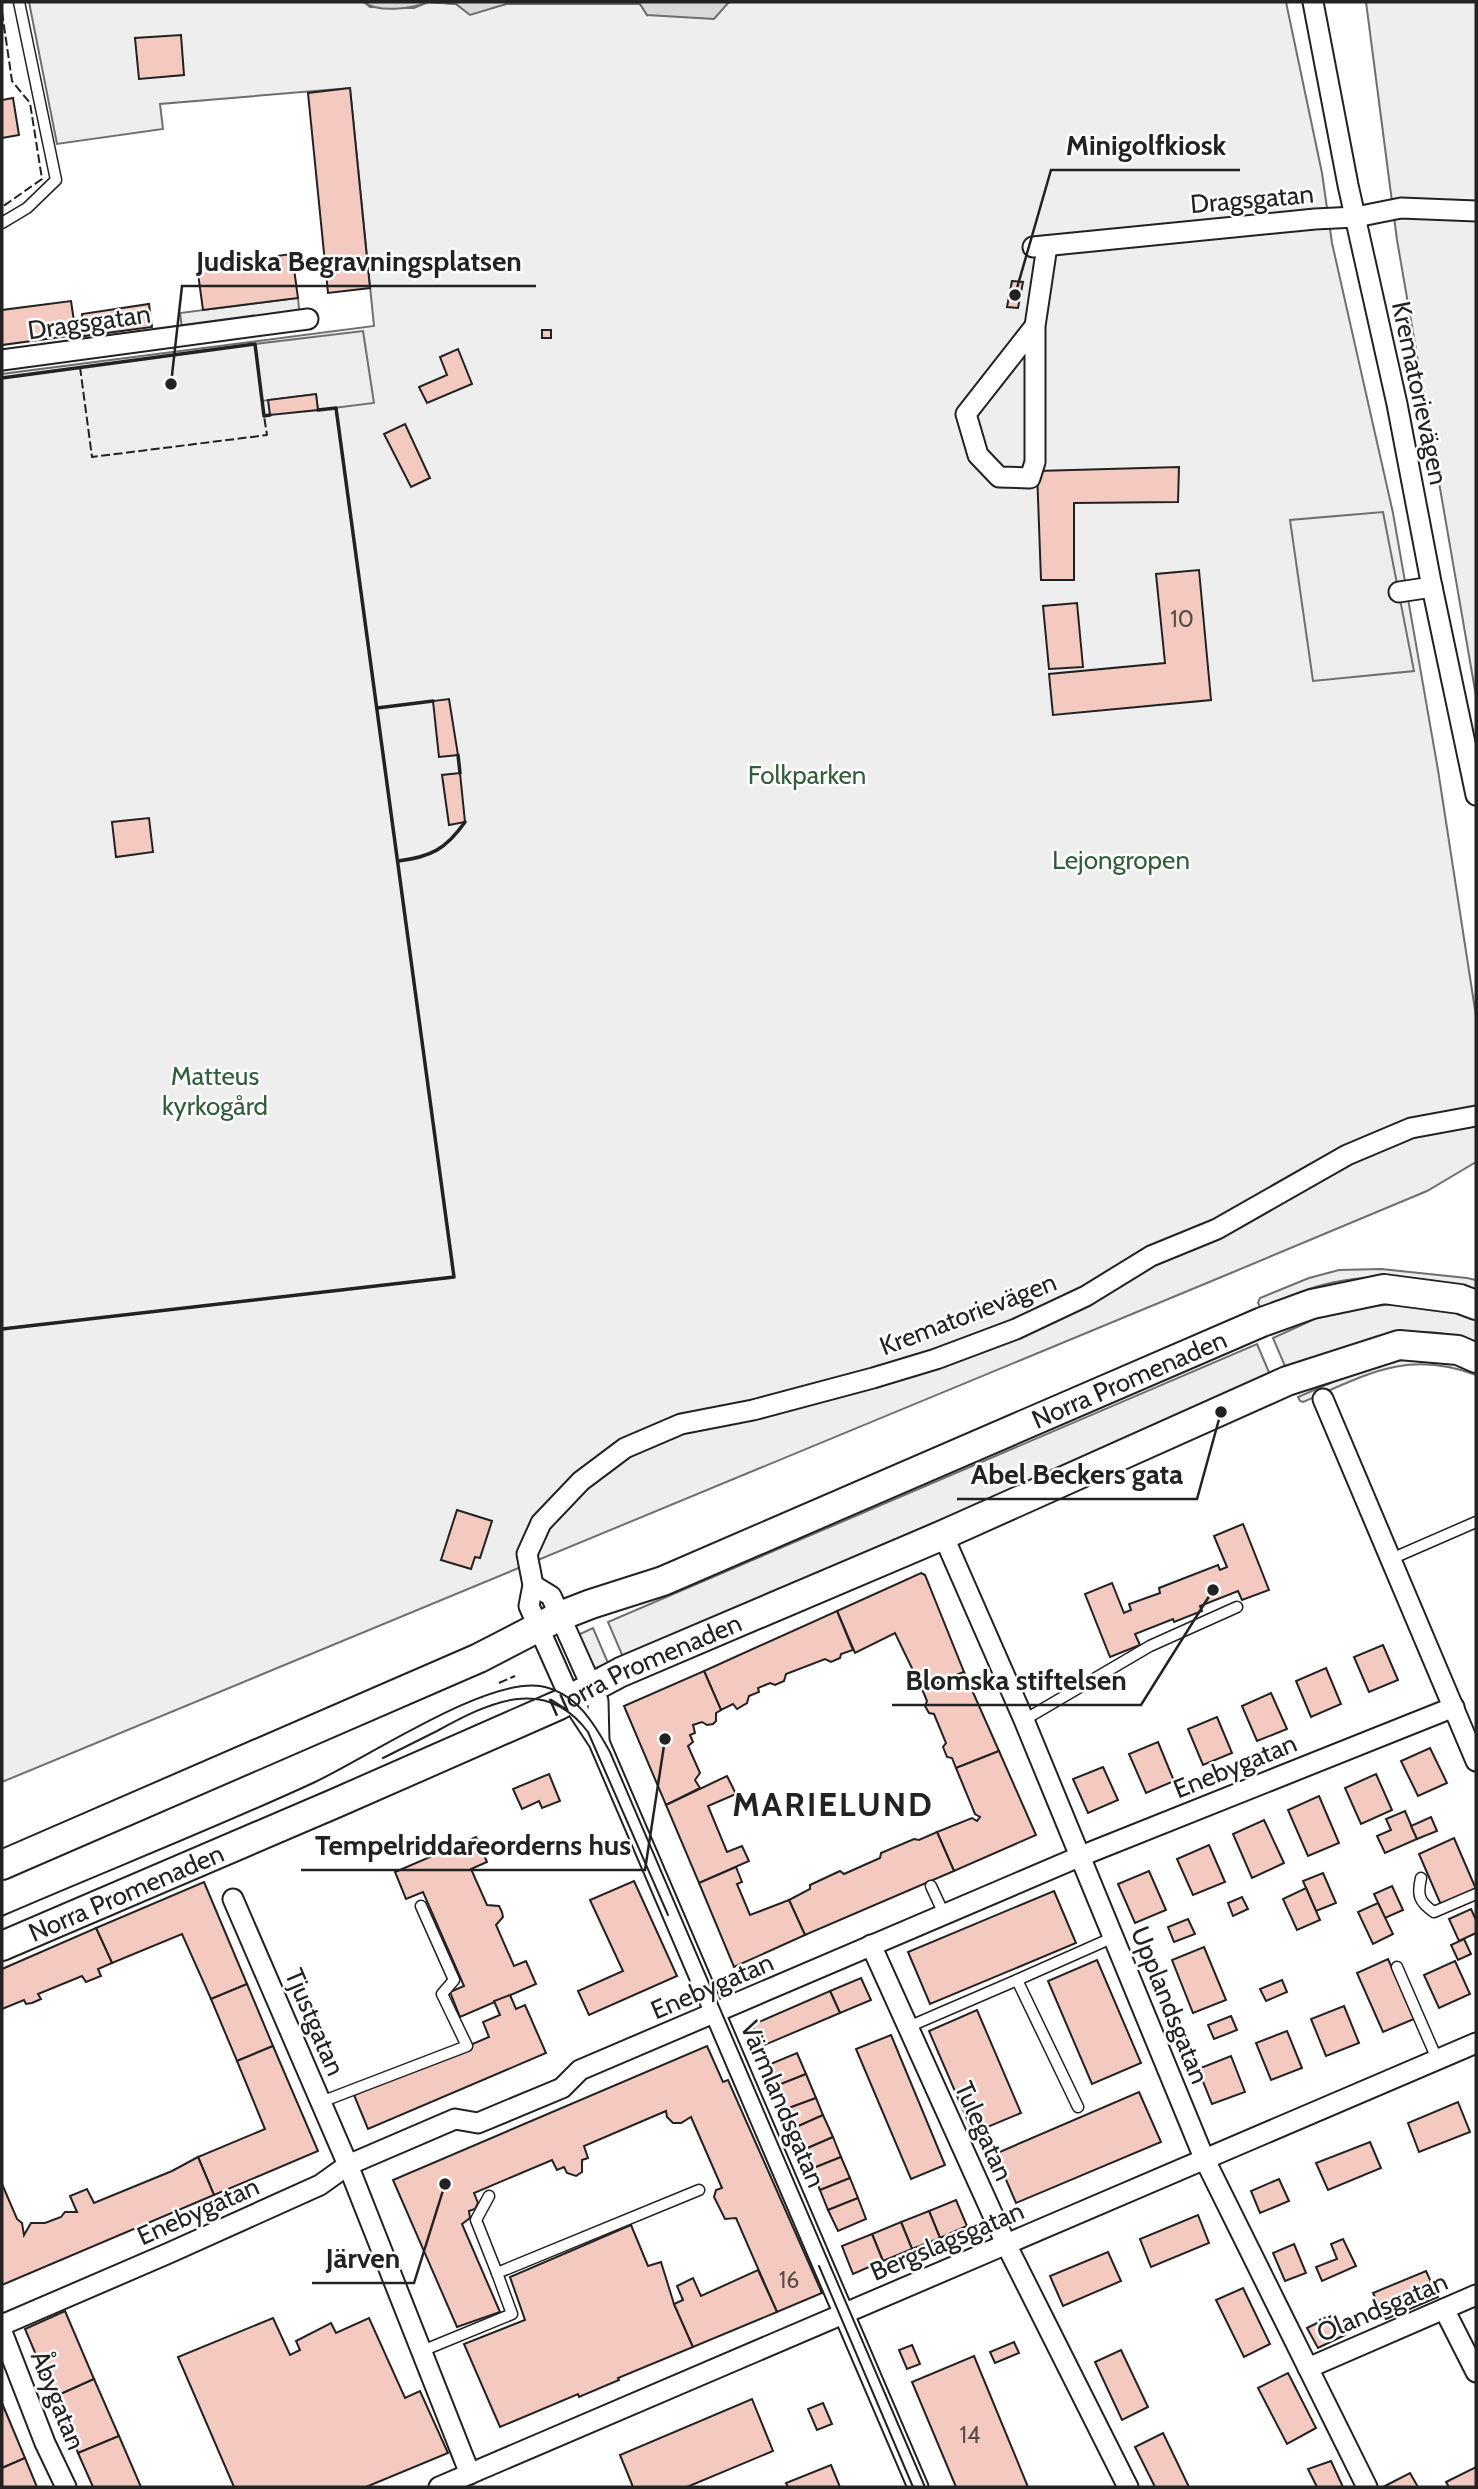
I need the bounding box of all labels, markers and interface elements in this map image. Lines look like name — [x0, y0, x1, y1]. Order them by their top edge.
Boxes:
callout: Minigolfkiosk — [1051, 121, 1240, 170]
text: Minigolfkiosk — [1066, 128, 1227, 162]
street label: Dragsgatan — [1189, 178, 1315, 220]
callout: Judiska Begravningsplatsen — [182, 237, 536, 286]
text: Judiska Begravningsplatsen — [195, 244, 522, 278]
street label: Dragsgatan — [25, 298, 153, 346]
street label: Krematorievägen — [1385, 298, 1455, 488]
house number: 10 — [1170, 605, 1194, 633]
park label: Folkparken — [748, 759, 866, 791]
park label: Lejongropen — [1052, 844, 1190, 876]
park label: Matteus kyrkogård — [162, 1060, 268, 1122]
street label: Krematorievägen — [875, 1266, 1061, 1362]
street label: Norra Promenaden — [1027, 1323, 1232, 1436]
callout: Abel Beckers gata — [957, 1450, 1197, 1499]
text: Abel Beckers gata — [971, 1457, 1183, 1491]
street label: Norra Promenaden — [544, 1607, 746, 1723]
callout: Blomska stiftelsen — [892, 1656, 1141, 1705]
text: Blomska stiftelsen — [905, 1663, 1127, 1697]
street label: Enebygatan — [1169, 1727, 1301, 1805]
district label: MARIELUND — [732, 1784, 934, 1824]
callout: Tempelriddareorderns hus — [301, 1821, 645, 1870]
text: Tempelriddareorderns hus — [315, 1828, 631, 1862]
street label: Norra Promenaden — [24, 1837, 229, 1949]
street label: Upplandsgatan — [1124, 1922, 1216, 2088]
street label: Enebygatan — [646, 1946, 778, 2026]
street label: Tjustgatan — [278, 1964, 352, 2080]
street label: Värmlandsgatan — [734, 2016, 832, 2192]
street label: Tulegatan — [948, 2076, 1020, 2186]
street label: Enebygatan — [132, 2170, 264, 2252]
street label: Bergslagsgatan — [865, 2194, 1029, 2288]
callout: Järven — [312, 2234, 414, 2283]
text: Järven — [325, 2241, 400, 2275]
street label: Ölandsgatan — [1312, 2265, 1452, 2349]
house number: 16 — [779, 2266, 799, 2294]
street label: Åbygatan — [24, 2346, 92, 2454]
house number: 14 — [960, 2421, 980, 2449]

